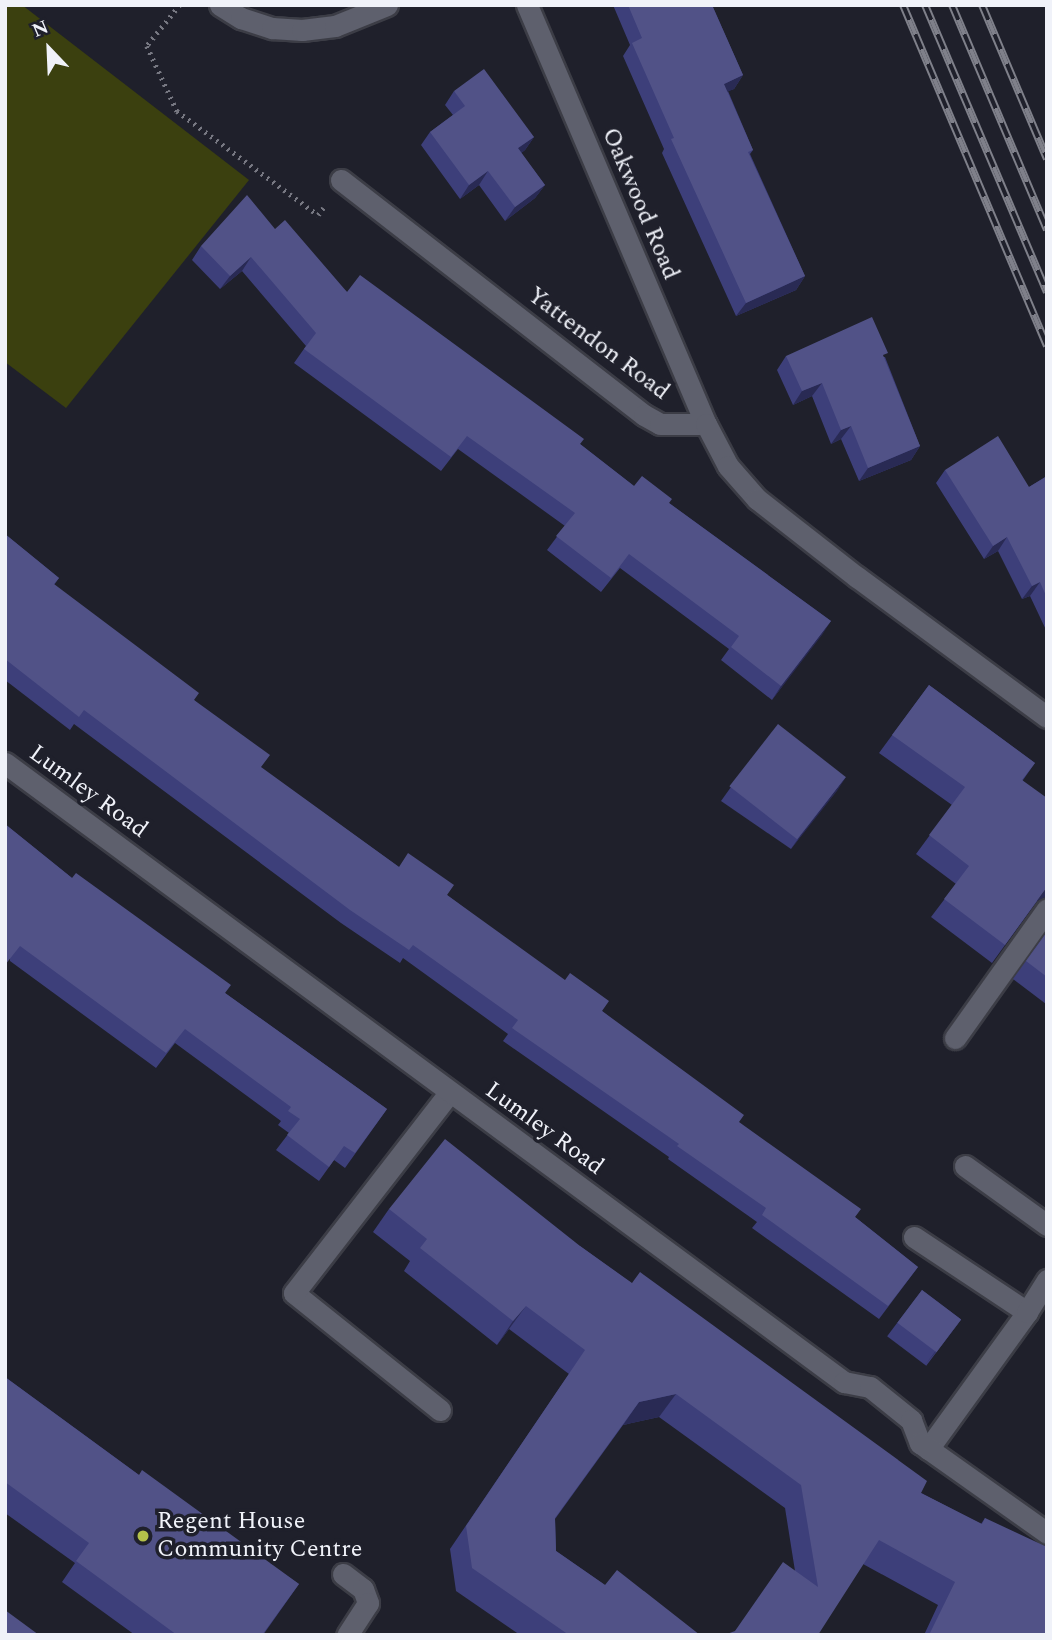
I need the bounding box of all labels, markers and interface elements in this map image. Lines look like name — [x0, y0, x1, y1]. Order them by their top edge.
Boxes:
text: N — [28, 13, 53, 46]
north arrow — [14, 14, 84, 84]
street label: Oakwood Road — [595, 124, 685, 284]
street label: Yattendon Road — [521, 281, 675, 407]
street label: Lumley Road — [23, 739, 153, 845]
street label: Lumley Road — [479, 1076, 609, 1182]
place label: Regent House Community Centre — [157, 1508, 362, 1564]
marker: Regent House Community Centre — [135, 1528, 151, 1544]

